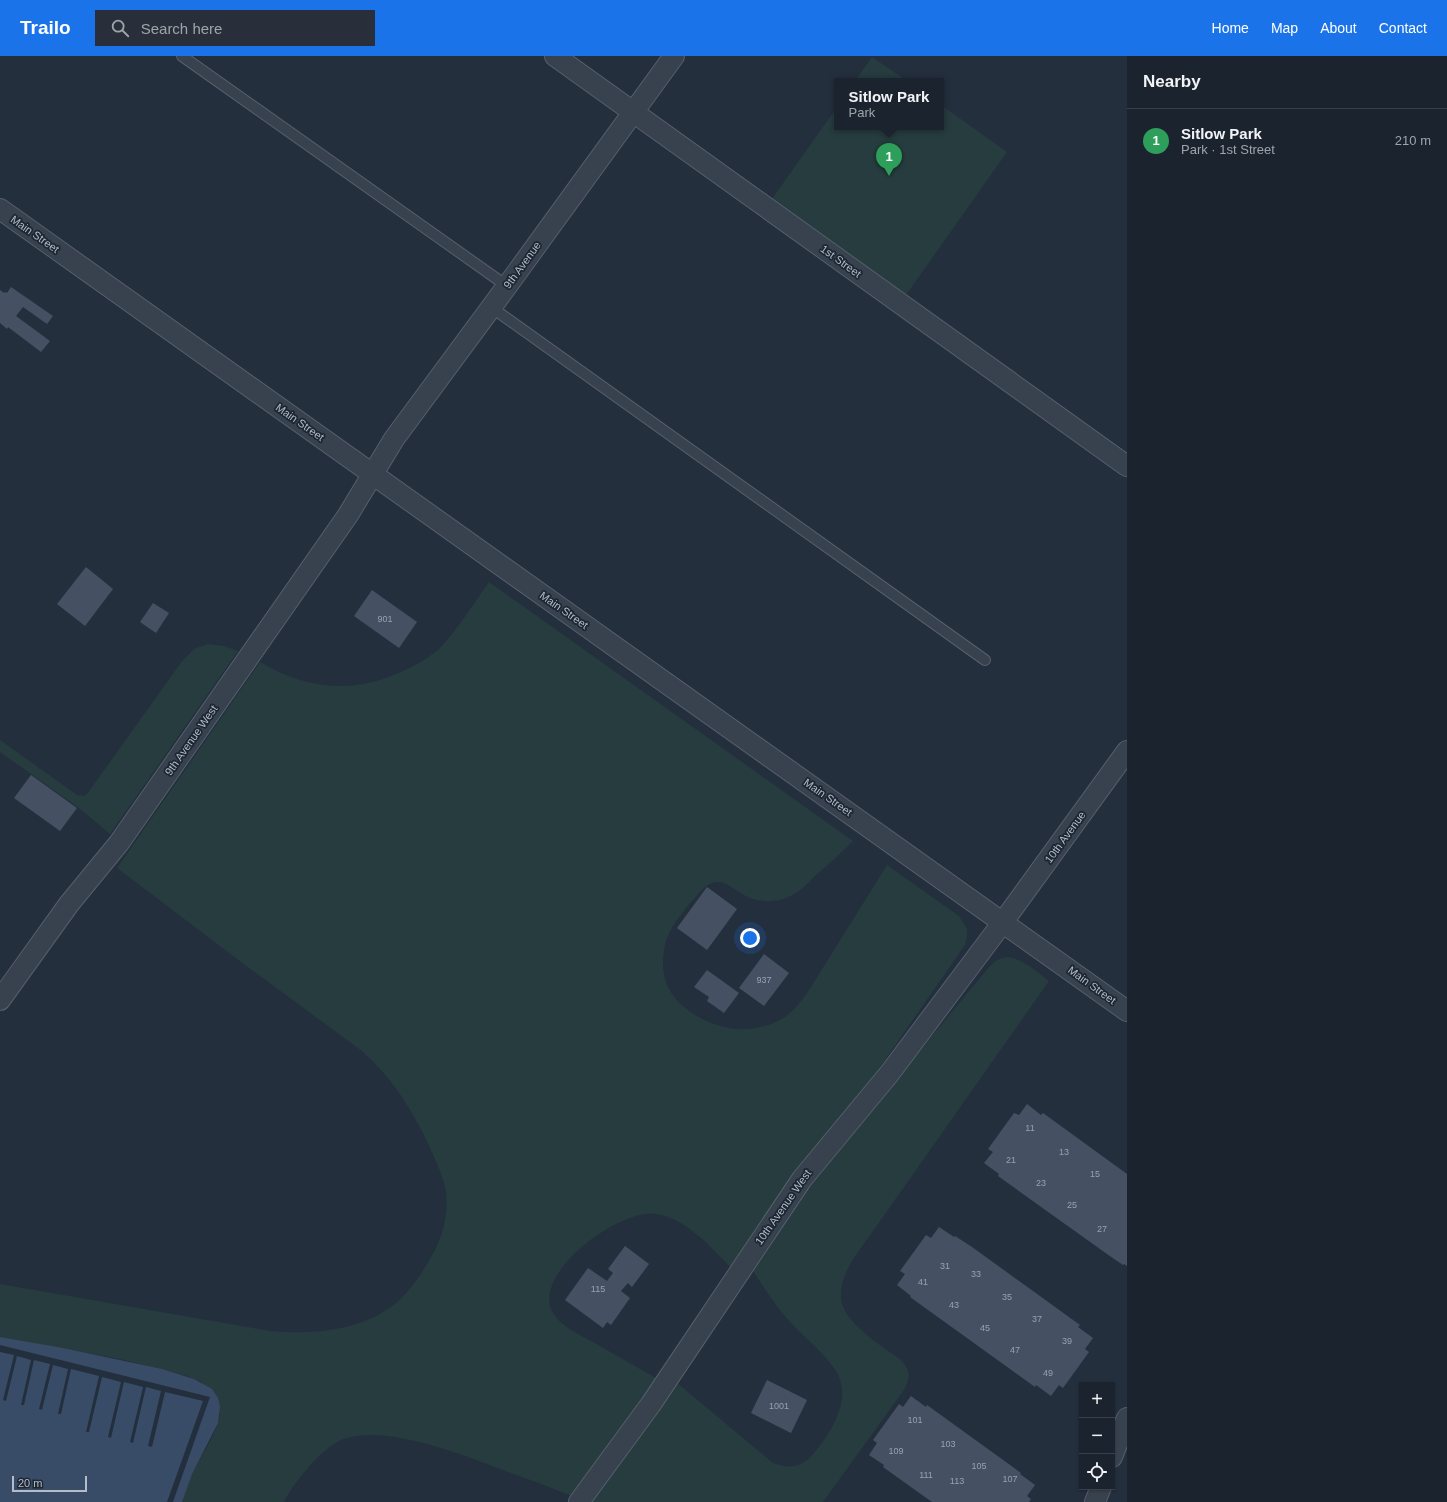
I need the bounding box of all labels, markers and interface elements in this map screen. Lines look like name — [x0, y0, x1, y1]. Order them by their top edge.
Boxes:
search box — [95, 10, 375, 46]
text: Trailo — [20, 17, 71, 38]
icon: search — [109, 17, 131, 39]
text: Search here — [141, 20, 222, 37]
text: Home — [1212, 20, 1249, 36]
text: Map — [1271, 20, 1298, 36]
text: About — [1320, 20, 1357, 36]
text: Contact — [1379, 20, 1427, 36]
text: Nearby — [1143, 72, 1201, 91]
popup — [834, 78, 944, 130]
text: Sitlow Park — [849, 88, 929, 105]
text: Park — [849, 105, 875, 120]
text: Sitlow Park — [1181, 125, 1262, 142]
text: 1 — [1152, 133, 1160, 148]
text: 210 m — [1395, 133, 1431, 148]
text: Park · 1st Street — [1181, 142, 1275, 157]
pin: 1 — [876, 143, 902, 176]
street label: Main Street — [9, 213, 61, 255]
street label: 9th Avenue — [501, 239, 543, 291]
street label: 1st Street — [818, 242, 864, 280]
street label: Main Street — [274, 401, 326, 443]
street label: Main Street — [538, 589, 590, 631]
house number: 901 — [377, 614, 393, 624]
street label: 9th Avenue West — [162, 703, 220, 777]
street label: Main Street — [802, 776, 854, 818]
street label: 10th Avenue — [1042, 809, 1088, 865]
your location — [740, 928, 760, 948]
street label: Main Street — [1066, 964, 1118, 1006]
house number: 937 — [756, 975, 772, 985]
house number: 11 — [1025, 1123, 1035, 1133]
house number: 13 — [1059, 1147, 1069, 1157]
house number: 21 — [1006, 1155, 1016, 1165]
street label: 10th Avenue West — [753, 1167, 813, 1247]
house number: 15 — [1090, 1169, 1100, 1179]
house number: 23 — [1036, 1178, 1046, 1188]
house number: 25 — [1067, 1200, 1077, 1210]
house number: 27 — [1097, 1224, 1107, 1234]
house number: 31 — [940, 1261, 950, 1271]
house number: 33 — [971, 1269, 981, 1279]
house number: 41 — [918, 1277, 928, 1287]
house number: 115 — [591, 1284, 605, 1294]
house number: 35 — [1002, 1292, 1012, 1302]
house number: 43 — [949, 1300, 959, 1310]
house number: 37 — [1032, 1314, 1042, 1324]
house number: 45 — [980, 1323, 990, 1333]
house number: 39 — [1062, 1336, 1072, 1346]
house number: 47 — [1010, 1345, 1020, 1355]
house number: 49 — [1043, 1368, 1053, 1378]
map controls — [1079, 1382, 1115, 1490]
button: + — [1079, 1382, 1115, 1418]
house number: 1001 — [769, 1401, 789, 1411]
house number: 101 — [907, 1415, 923, 1425]
button: − — [1079, 1418, 1115, 1454]
house number: 103 — [940, 1439, 956, 1449]
house number: 109 — [888, 1446, 904, 1456]
button: locate — [1079, 1454, 1115, 1490]
house number: 105 — [971, 1461, 987, 1471]
house number: 111 — [919, 1470, 933, 1480]
scale bar — [12, 1474, 87, 1493]
house number: 107 — [1002, 1474, 1018, 1484]
house number: 113 — [950, 1476, 964, 1486]
text: 20 m — [18, 1477, 42, 1489]

